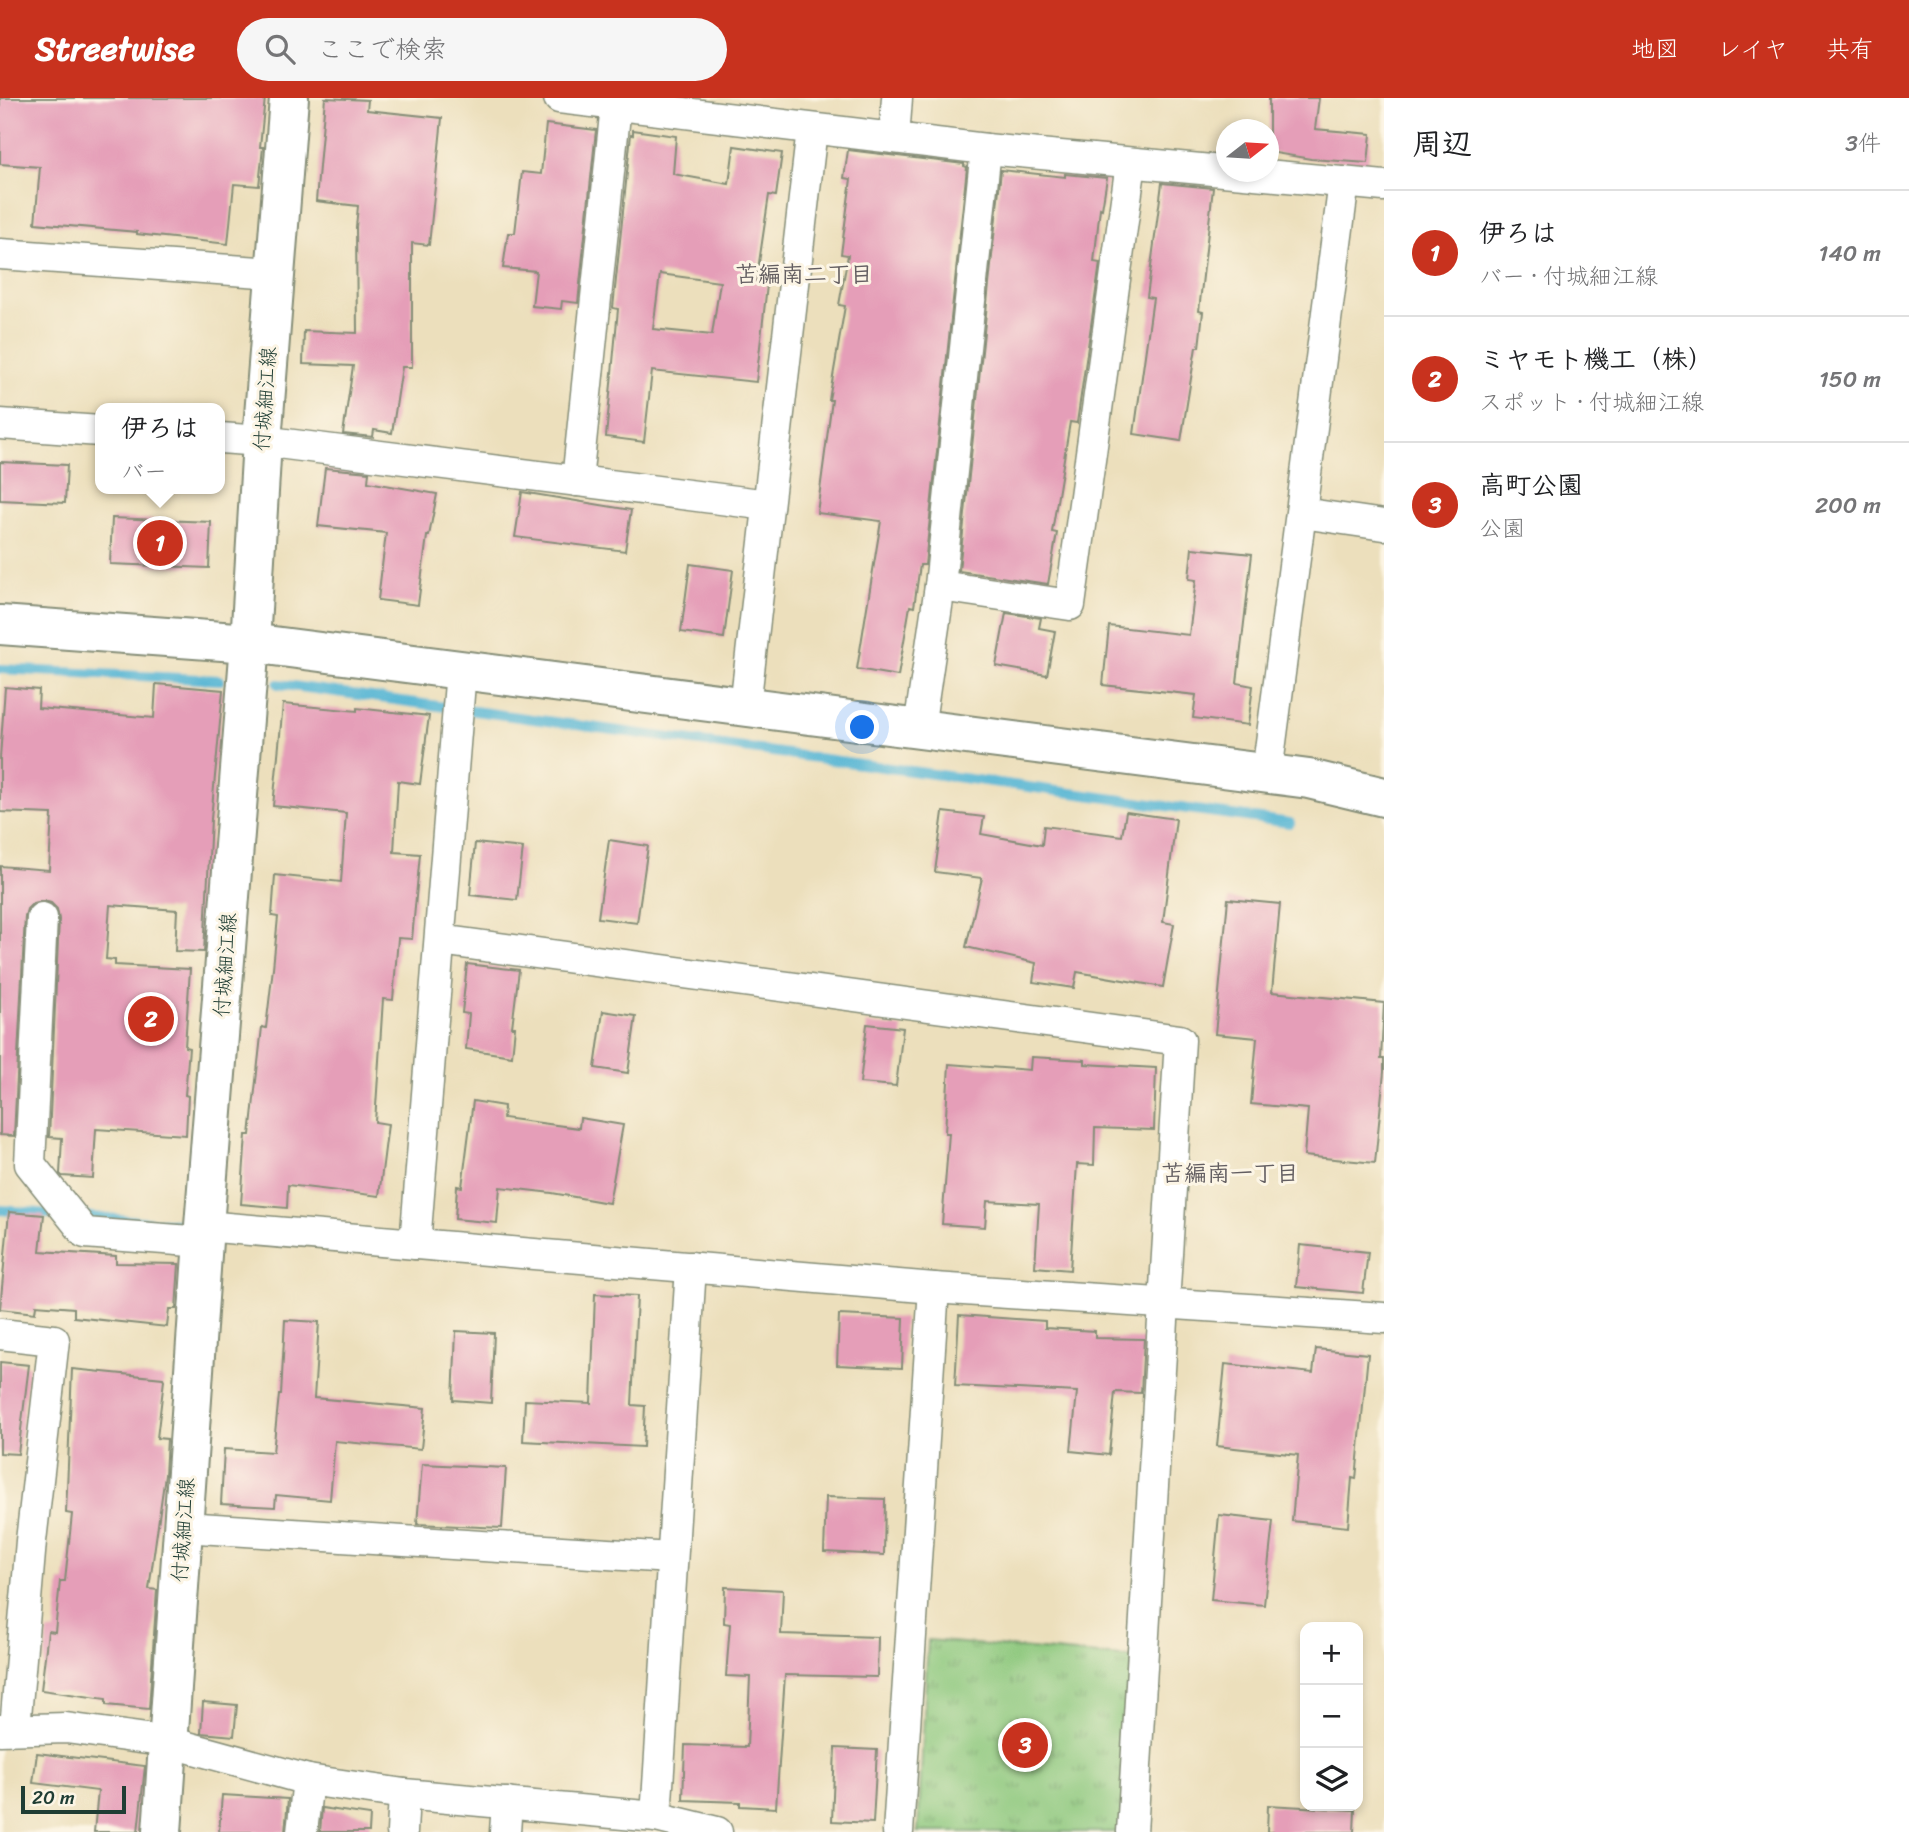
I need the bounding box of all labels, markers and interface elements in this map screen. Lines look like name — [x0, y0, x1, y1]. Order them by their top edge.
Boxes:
search box — [237, 18, 727, 81]
text: Streetwise — [35, 20, 195, 78]
text: ここで検索 — [317, 26, 447, 72]
text: 地図 — [1631, 28, 1679, 70]
text: レイヤ — [1717, 28, 1788, 70]
text: 共有 — [1826, 28, 1874, 70]
icon: search — [261, 30, 299, 68]
text: 周辺 — [1412, 117, 1472, 171]
north arrow — [1216, 119, 1279, 182]
text: 3件 — [1845, 123, 1881, 164]
text: 伊ろは — [1479, 210, 1557, 256]
text: 1 — [1430, 233, 1440, 274]
text: 140 m — [1819, 233, 1881, 274]
district label: 苫編南二丁目 — [735, 254, 873, 295]
text: バー · 付城細江線 — [1479, 256, 1658, 297]
text: ミヤモト機工（株） — [1479, 336, 1714, 382]
street label: 付城細江線 — [242, 345, 288, 453]
text: 2 — [1428, 359, 1442, 400]
text: 150 m — [1819, 359, 1881, 400]
text: スポット · 付城細江線 — [1479, 382, 1704, 423]
popup — [95, 403, 225, 494]
text: 伊ろは — [121, 405, 199, 451]
text: バー — [121, 451, 167, 492]
text: 高町公園 — [1479, 462, 1583, 508]
text: 3 — [1429, 485, 1441, 526]
text: 200 m — [1815, 485, 1881, 526]
text: 公園 — [1479, 508, 1525, 549]
pin: 1 — [137, 517, 183, 569]
your location — [845, 710, 879, 744]
street label: 付城細江線 — [202, 911, 248, 1019]
pin: 2 — [128, 993, 174, 1045]
district label: 苫編南一丁目 — [1161, 1153, 1299, 1194]
street label: 付城細江線 — [160, 1476, 206, 1584]
map controls — [1300, 1622, 1363, 1811]
button: + — [1300, 1622, 1363, 1685]
button: − — [1300, 1685, 1363, 1748]
pin: 3 — [1002, 1719, 1048, 1771]
button: layers — [1300, 1748, 1363, 1811]
text: 20 m — [32, 1781, 75, 1814]
scale bar — [21, 1783, 126, 1815]

